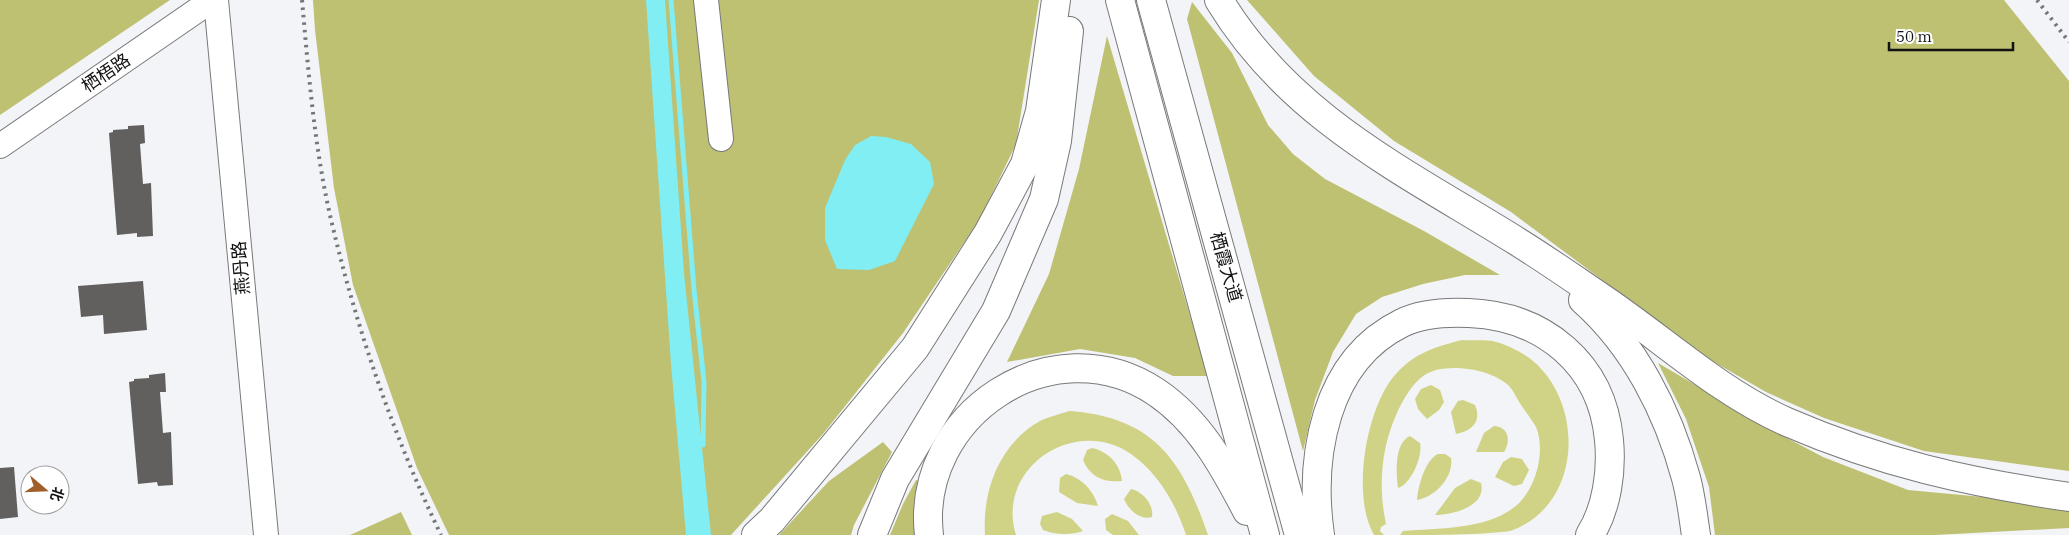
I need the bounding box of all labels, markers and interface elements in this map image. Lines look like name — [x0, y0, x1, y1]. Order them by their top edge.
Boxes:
scale bar — [1889, 20, 2013, 52]
text: 50 m — [1896, 27, 1932, 46]
street label: 栖梧路 — [77, 48, 135, 97]
street label: 栖霞大道 — [1206, 229, 1247, 305]
street label: 燕丹路 — [227, 240, 254, 296]
north arrow — [20, 465, 70, 515]
text: 北 — [47, 485, 68, 504]

